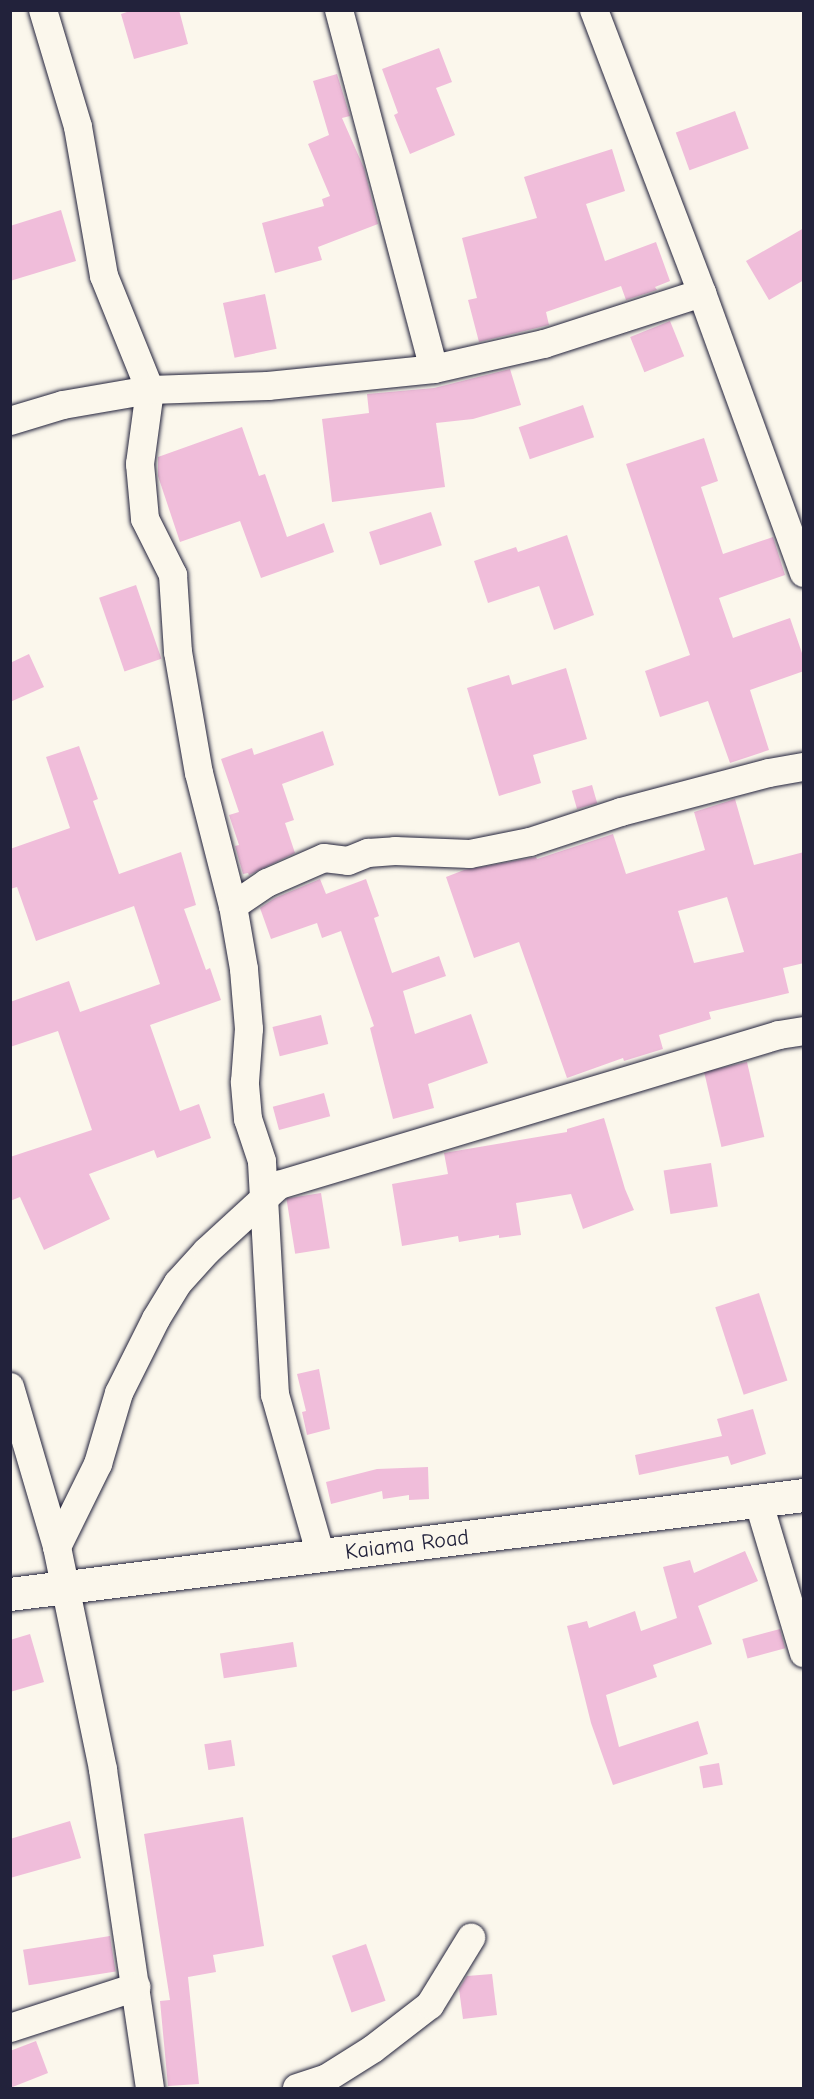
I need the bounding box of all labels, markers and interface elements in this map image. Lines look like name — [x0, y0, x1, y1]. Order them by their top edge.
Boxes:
street label: Kaiama Road — [344, 1524, 470, 1566]

